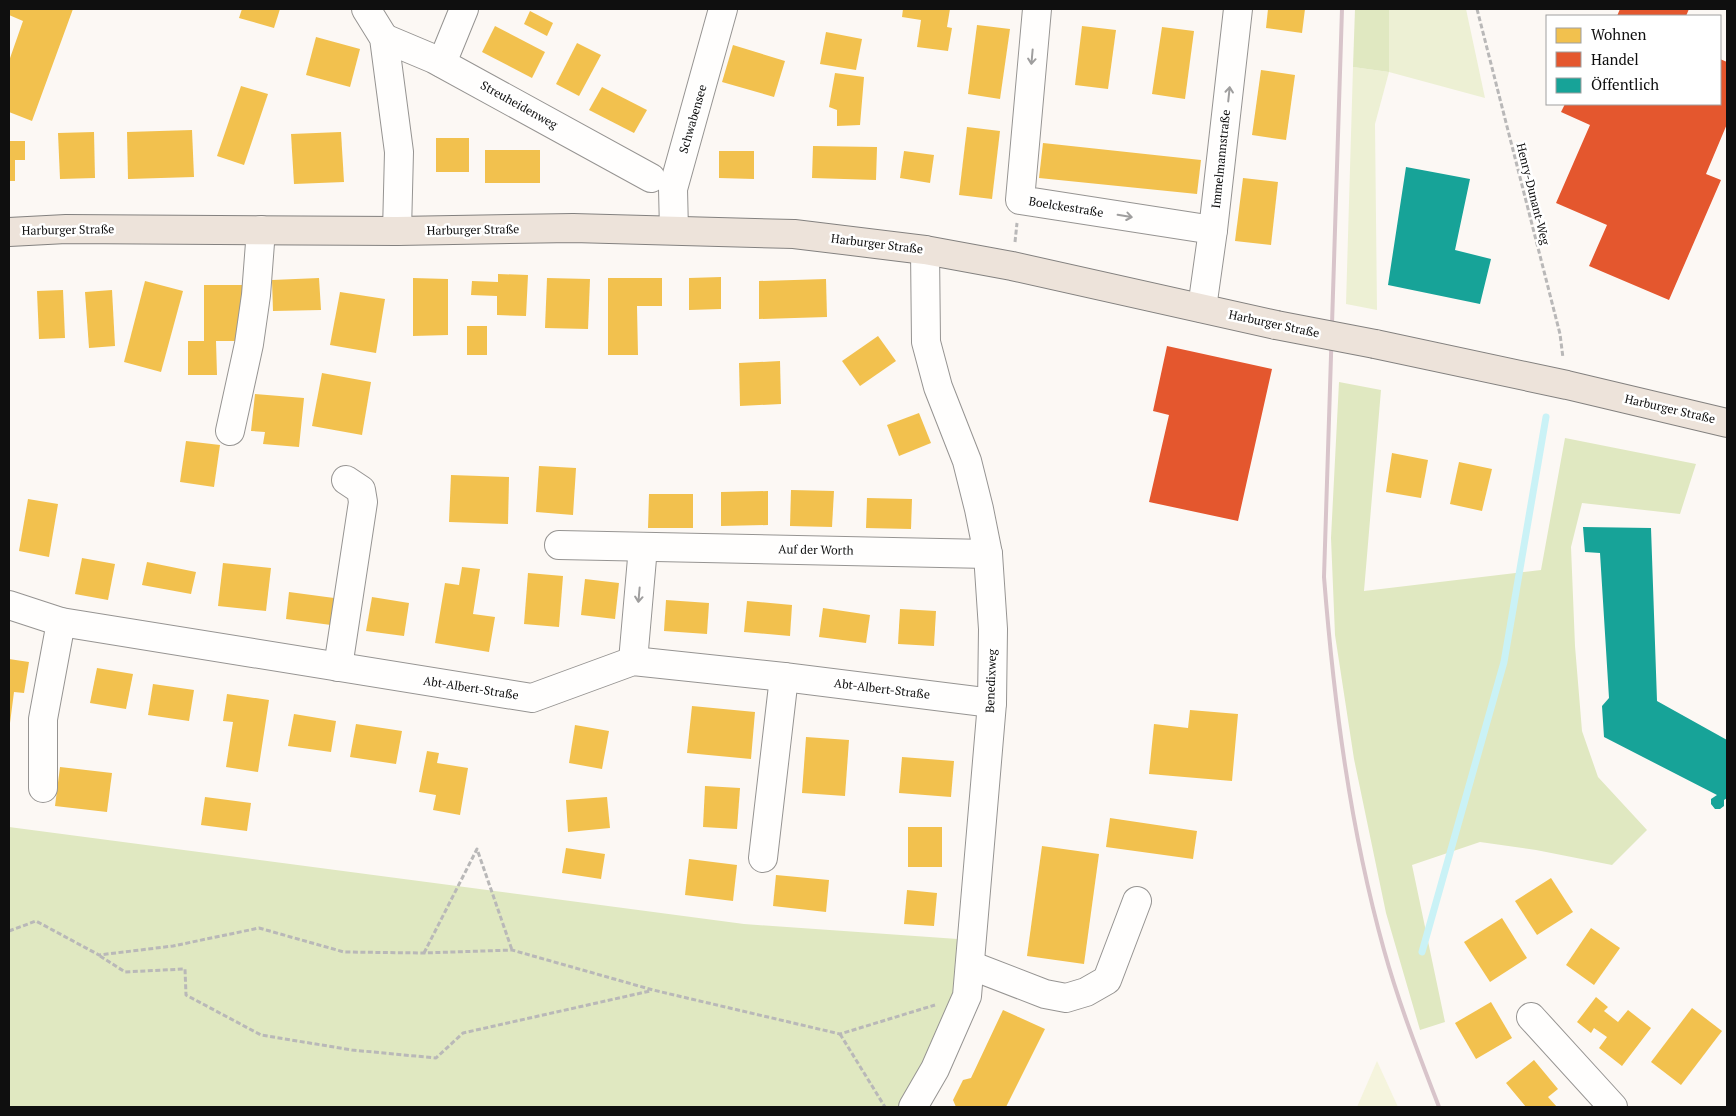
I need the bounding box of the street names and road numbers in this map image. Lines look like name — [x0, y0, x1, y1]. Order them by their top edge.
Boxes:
street label: Streuheidenweg — [478, 77, 561, 132]
street label: Schwabensee — [676, 83, 709, 155]
street label: Immelmannstraße — [1208, 109, 1233, 209]
street label: Henry-Dunant-Weg — [1514, 141, 1554, 247]
street label: Boelckestraße — [1028, 193, 1104, 220]
street label: Harburger Straße — [22, 221, 114, 238]
street label: Harburger Straße — [427, 221, 519, 238]
street label: Harburger Straße — [830, 230, 924, 257]
street label: Harburger Straße — [1227, 307, 1321, 340]
street label: Harburger Straße — [1623, 391, 1717, 426]
street label: Auf der Worth — [778, 541, 854, 558]
street label: Benedixweg — [982, 648, 999, 713]
street label: Abt-Albert-Straße — [422, 673, 520, 702]
street label: Abt-Albert-Straße — [833, 675, 931, 702]

